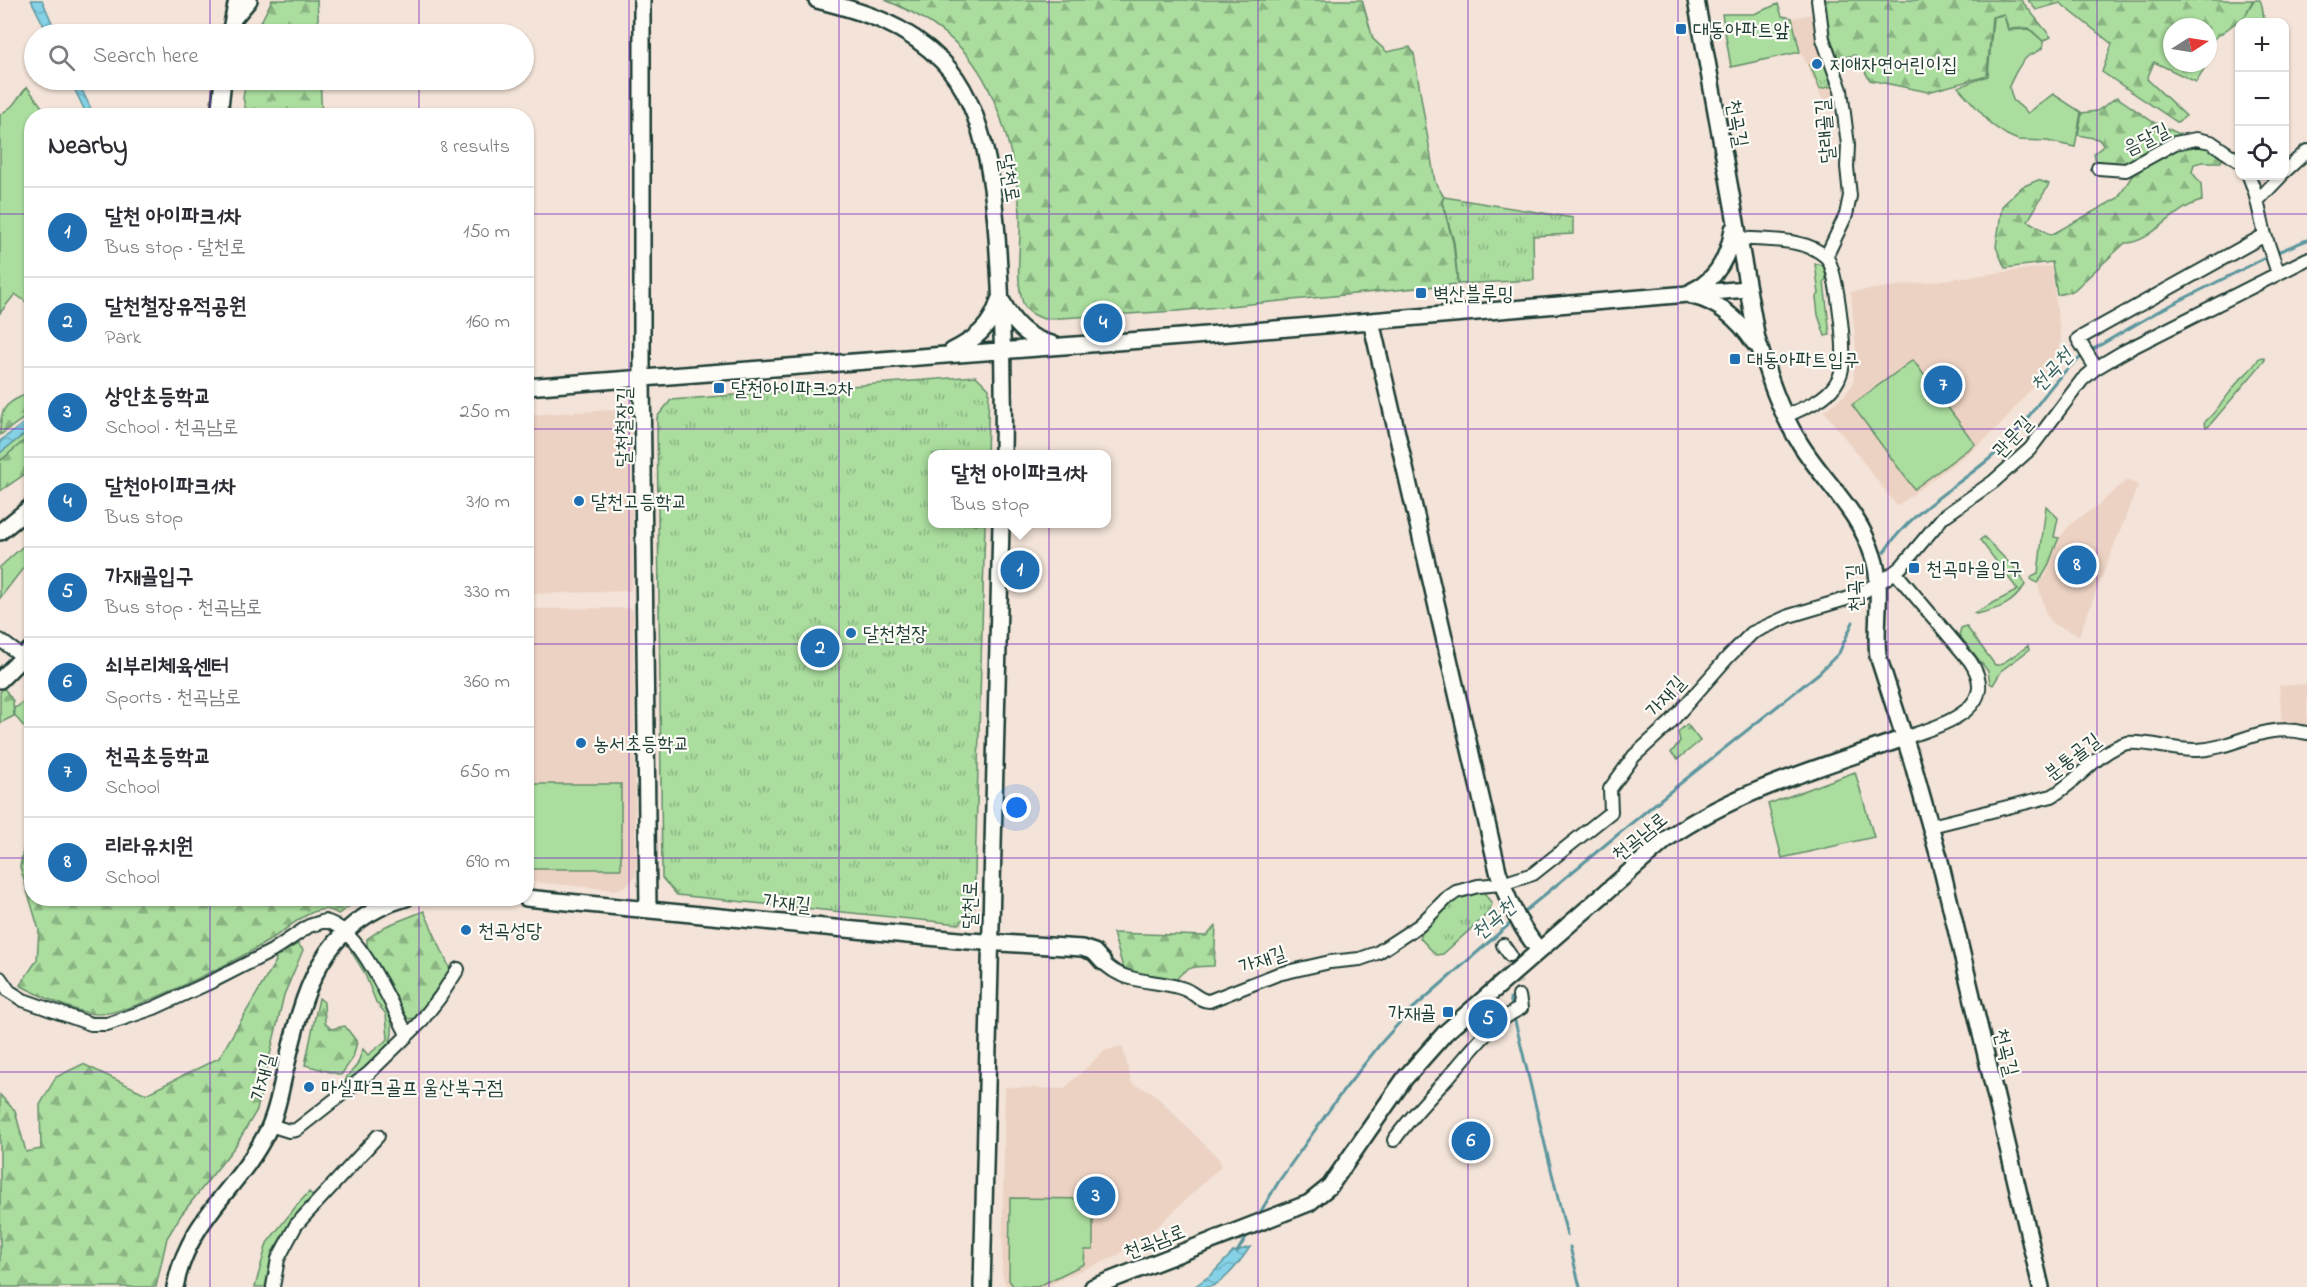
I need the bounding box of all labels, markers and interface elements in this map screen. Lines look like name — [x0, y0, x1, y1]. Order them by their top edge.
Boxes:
place label: 대동아파트앞 — [1693, 17, 1790, 46]
north arrow — [2163, 18, 2217, 72]
map controls — [2235, 18, 2289, 180]
button: + — [2235, 18, 2289, 72]
marker: 대동아파트앞 — [1674, 22, 1688, 36]
search box — [24, 24, 534, 90]
icon: search — [45, 41, 78, 74]
text: Search here — [93, 41, 198, 73]
place label: 지애자연어린이집 — [1829, 52, 1958, 81]
marker: 지애자연어린이집 — [1810, 57, 1824, 71]
button: − — [2235, 72, 2289, 126]
street label: 천곡길 — [1717, 97, 1754, 150]
street label: 달래골길 — [1809, 97, 1844, 164]
street label: 음달길 — [2119, 117, 2175, 164]
button: locate — [2235, 126, 2289, 180]
text: Nearby — [48, 128, 127, 166]
text: 8 results — [441, 133, 510, 162]
street label: 달천로 — [989, 152, 1026, 205]
text: 달천 아이파크1차 — [105, 202, 241, 234]
text: 1 — [64, 218, 71, 247]
text: 150 m — [463, 218, 510, 247]
text: Bus stop · 달천로 — [105, 234, 246, 263]
place label: 벽산블루밍 — [1433, 281, 1513, 310]
marker: 벽산블루밍 — [1414, 286, 1428, 300]
text: 달천철장유적공원 — [105, 292, 247, 324]
pin: 4 — [1084, 300, 1122, 346]
text: 2 — [63, 308, 72, 337]
text: 160 m — [466, 308, 510, 337]
text: Park — [105, 324, 141, 353]
water label: 천곡천 — [2024, 341, 2082, 400]
place label: 대동아파트입구 — [1747, 347, 1860, 376]
marker: 대동아파트입구 — [1728, 352, 1742, 366]
pin: 7 — [1924, 362, 1962, 408]
place label: 달천아이파크2차 — [731, 376, 854, 405]
marker: 달천아이파크2차 — [712, 381, 726, 395]
text: 상안초등학교 — [105, 382, 211, 414]
street label: 달천철장길 — [610, 387, 641, 468]
text: 3 — [63, 398, 72, 427]
text: 250 m — [459, 398, 510, 427]
street label: 관문길 — [1987, 410, 2041, 465]
text: School · 천곡남로 — [105, 414, 238, 443]
popup — [928, 450, 1111, 528]
text: 달천 아이파크1차 — [951, 459, 1088, 491]
text: 달천아이파크1차 — [105, 472, 236, 504]
text: 4 — [63, 488, 72, 517]
text: 310 m — [466, 488, 510, 517]
place label: 달천고등학교 — [591, 489, 688, 518]
text: Bus stop — [951, 491, 1029, 520]
marker: 달천고등학교 — [572, 494, 586, 508]
text: Bus stop — [105, 504, 183, 533]
pin: 8 — [2058, 542, 2096, 588]
pin: 1 — [1000, 548, 1040, 592]
place label: 천곡마을입구 — [1926, 556, 2023, 585]
marker: 천곡마을입구 — [1907, 561, 1921, 575]
text: 가재골입구 — [105, 562, 194, 594]
street label: 천곡길 — [1840, 563, 1873, 613]
text: 5 — [62, 578, 73, 607]
text: 330 m — [464, 578, 510, 607]
text: Bus stop · 천곡남로 — [105, 594, 262, 623]
place label: 달천철장 — [863, 621, 927, 650]
pin: 2 — [800, 626, 840, 670]
marker: 달천철장 — [844, 626, 858, 640]
text: 쇠부리체육센터 — [105, 652, 229, 684]
text: 6 — [63, 668, 72, 697]
text: 360 m — [464, 668, 510, 697]
street label: 가재길 — [1640, 670, 1694, 725]
text: Sports · 천곡남로 — [105, 684, 241, 713]
street label: 분통골길 — [2039, 727, 2108, 789]
place label: 농서초등학교 — [593, 731, 690, 760]
marker: 농서초등학교 — [574, 736, 588, 750]
text: 천곡초등학교 — [105, 742, 211, 774]
text: 7 — [63, 758, 72, 787]
text: 650 m — [461, 758, 510, 787]
text: School — [105, 774, 160, 803]
your location — [1002, 793, 1031, 822]
street label: 천곡남로 — [1606, 806, 1675, 869]
text: 리라유치원 — [105, 832, 194, 864]
text: 8 — [64, 848, 71, 877]
text: 690 m — [466, 848, 510, 877]
text: School — [105, 864, 160, 893]
street label: 달천로 — [956, 880, 987, 930]
street label: 가재길 — [761, 888, 812, 921]
water label: 천곡천 — [1465, 891, 1525, 948]
place label: 천곡성당 — [478, 918, 542, 947]
marker: 천곡성당 — [459, 923, 473, 937]
street label: 가재길 — [1235, 940, 1290, 983]
pin: 5 — [1468, 996, 1508, 1042]
place label: 가재골 — [1388, 1000, 1436, 1029]
marker: 가재골 — [1441, 1005, 1455, 1019]
street label: 천곡길 — [1985, 1026, 2024, 1080]
street label: 가재길 — [245, 1051, 284, 1105]
place label: 마실파크골프 울산북구점 — [321, 1075, 503, 1104]
marker: 마실파크골프 울산북구점 — [302, 1080, 316, 1094]
pin: 6 — [1452, 1118, 1490, 1164]
pin: 3 — [1076, 1174, 1116, 1218]
street label: 천곡남로 — [1120, 1218, 1190, 1268]

